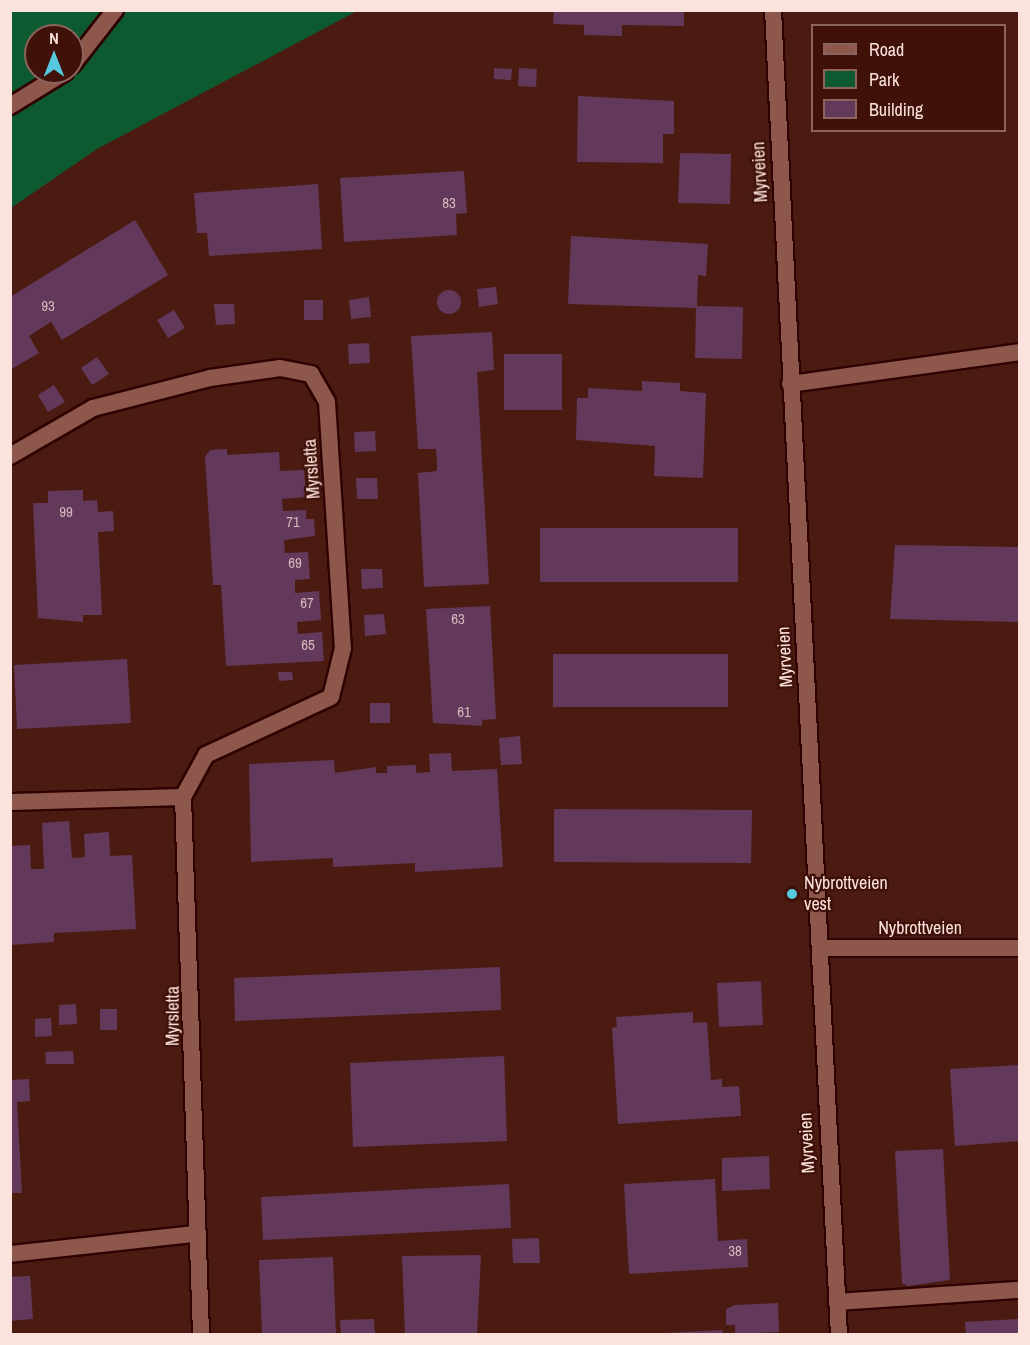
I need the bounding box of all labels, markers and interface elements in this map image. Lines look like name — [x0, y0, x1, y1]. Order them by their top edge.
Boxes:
north arrow — [24, 24, 84, 84]
legend — [811, 24, 1006, 132]
text: N — [49, 27, 59, 49]
text: Road — [869, 37, 904, 62]
text: Park — [869, 67, 899, 92]
text: Building — [869, 97, 923, 122]
street label: Myrveien — [748, 141, 772, 203]
house number: 83 — [442, 194, 456, 212]
house number: 93 — [41, 297, 55, 315]
street label: Myrsletta — [299, 438, 325, 500]
house number: 99 — [59, 503, 73, 521]
house number: 71 — [286, 513, 300, 531]
house number: 69 — [288, 554, 302, 572]
house number: 67 — [300, 594, 314, 612]
house number: 63 — [451, 610, 465, 628]
street label: Myrveien — [773, 626, 797, 688]
house number: 65 — [301, 636, 315, 654]
house number: 61 — [457, 703, 471, 721]
place label: Nybrottveien vest — [804, 873, 888, 916]
marker: Nybrottveien vest — [785, 887, 799, 901]
street label: Nybrottveien — [878, 917, 962, 939]
street label: Myrsletta — [162, 986, 184, 1046]
street label: Myrveien — [795, 1112, 819, 1174]
house number: 38 — [728, 1242, 742, 1260]

